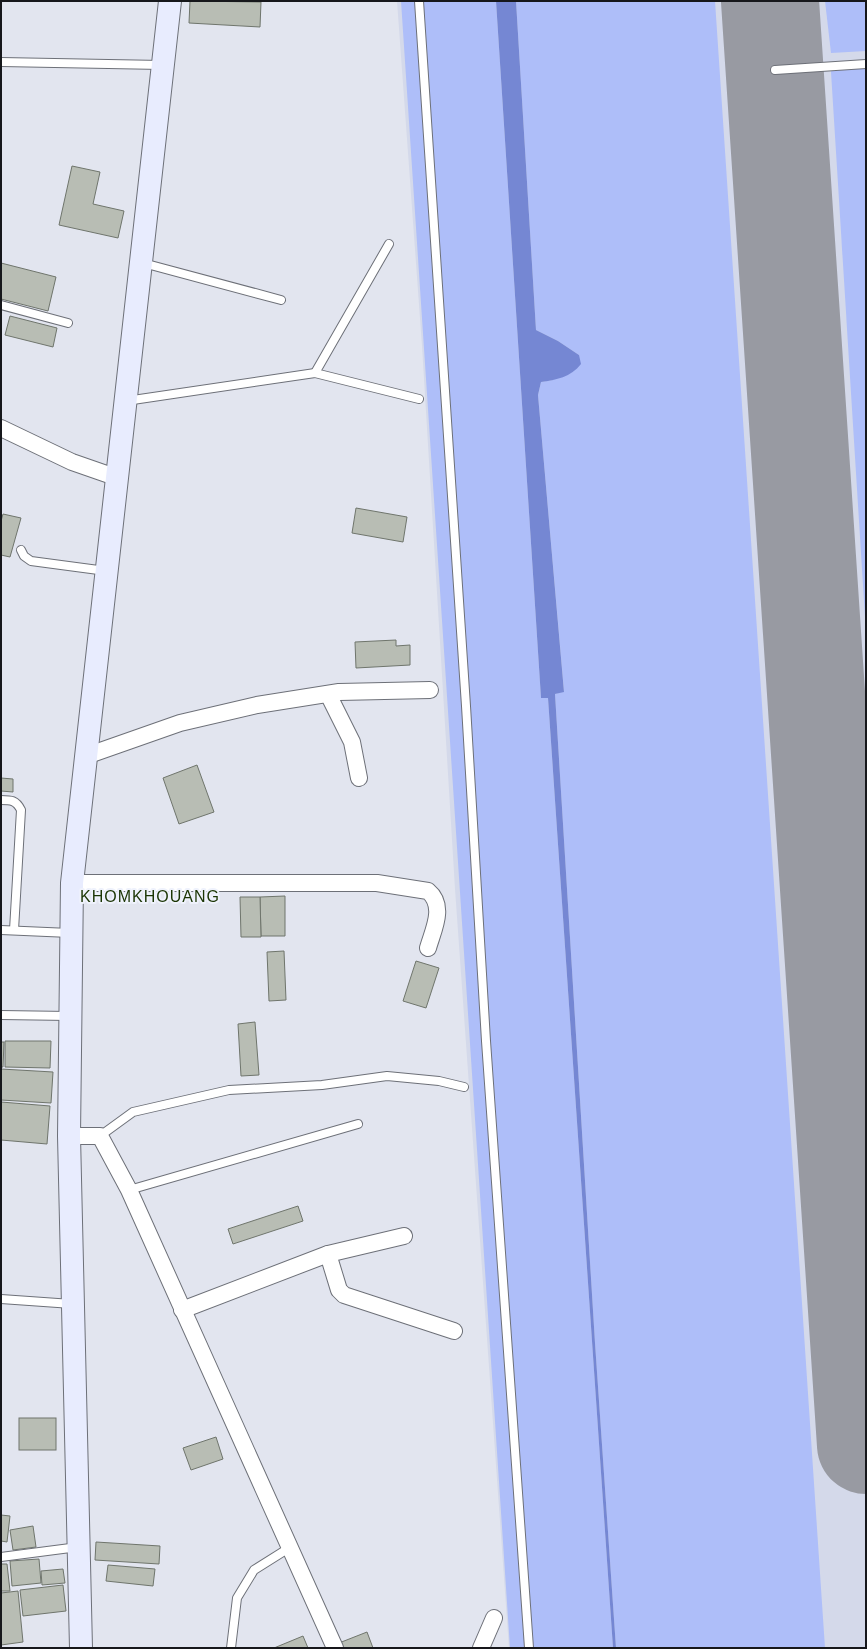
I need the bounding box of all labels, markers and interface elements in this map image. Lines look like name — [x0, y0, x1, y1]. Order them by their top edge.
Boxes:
district label: KHOMKHOUANG — [80, 888, 220, 905]

